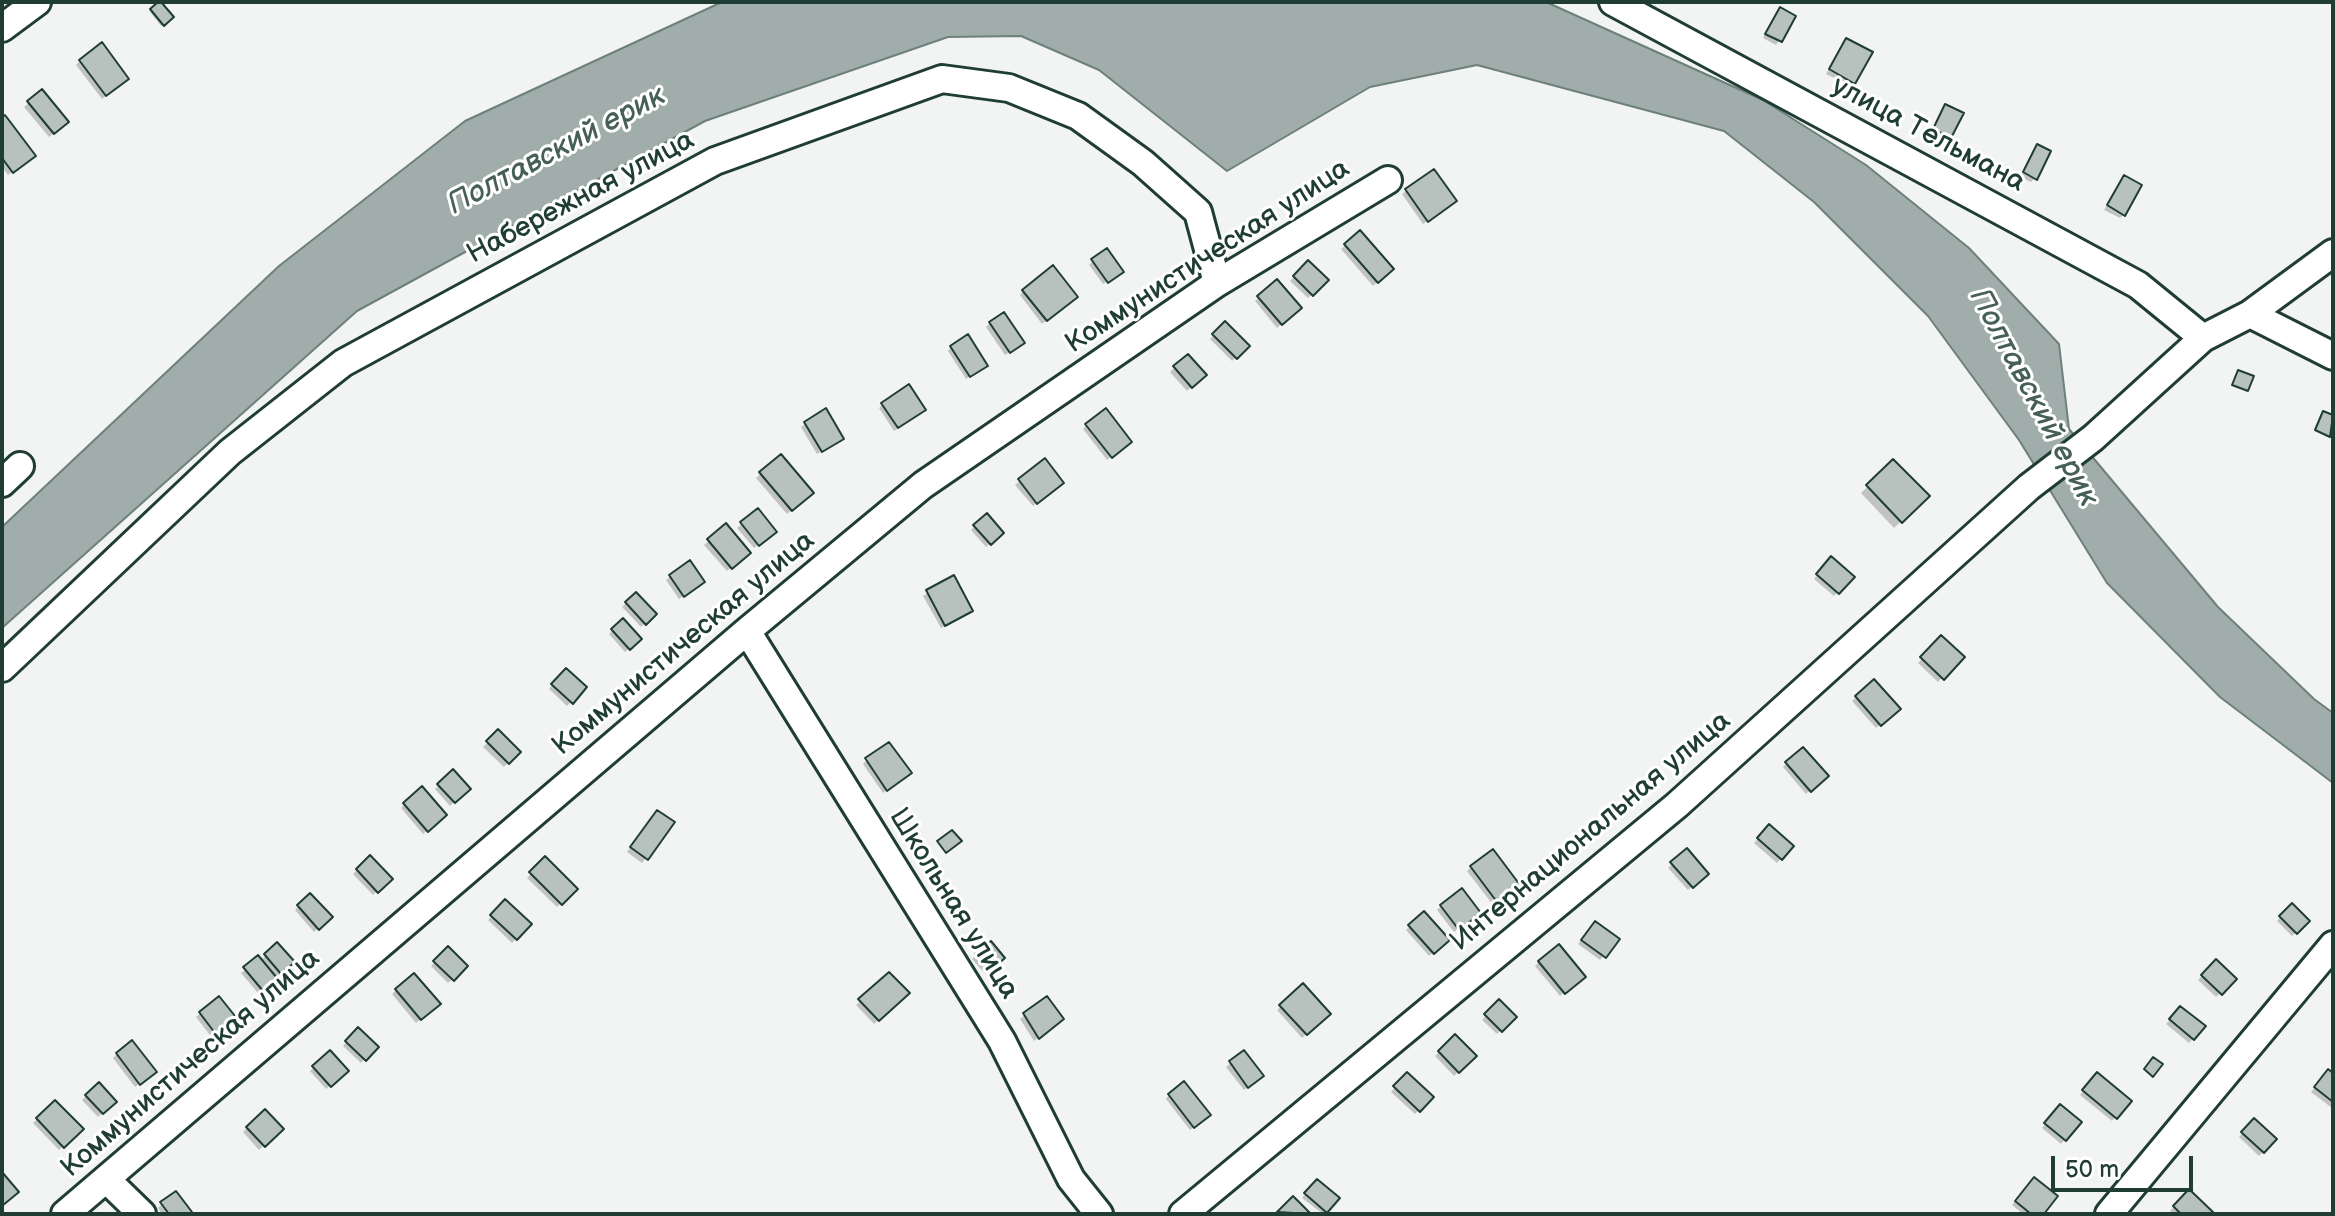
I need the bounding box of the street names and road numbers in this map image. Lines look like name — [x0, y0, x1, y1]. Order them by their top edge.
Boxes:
street label: улица Тельмана — [1826, 70, 2030, 200]
street label: Набережная улица — [462, 124, 700, 272]
street label: Коммунистическая улица — [1060, 153, 1356, 361]
street label: Коммунистическая улица — [546, 525, 822, 763]
street label: Интернациональная улица — [1444, 705, 1738, 959]
street label: Школьная улица — [881, 802, 1025, 1006]
street label: Коммунистическая улица — [55, 943, 327, 1185]

